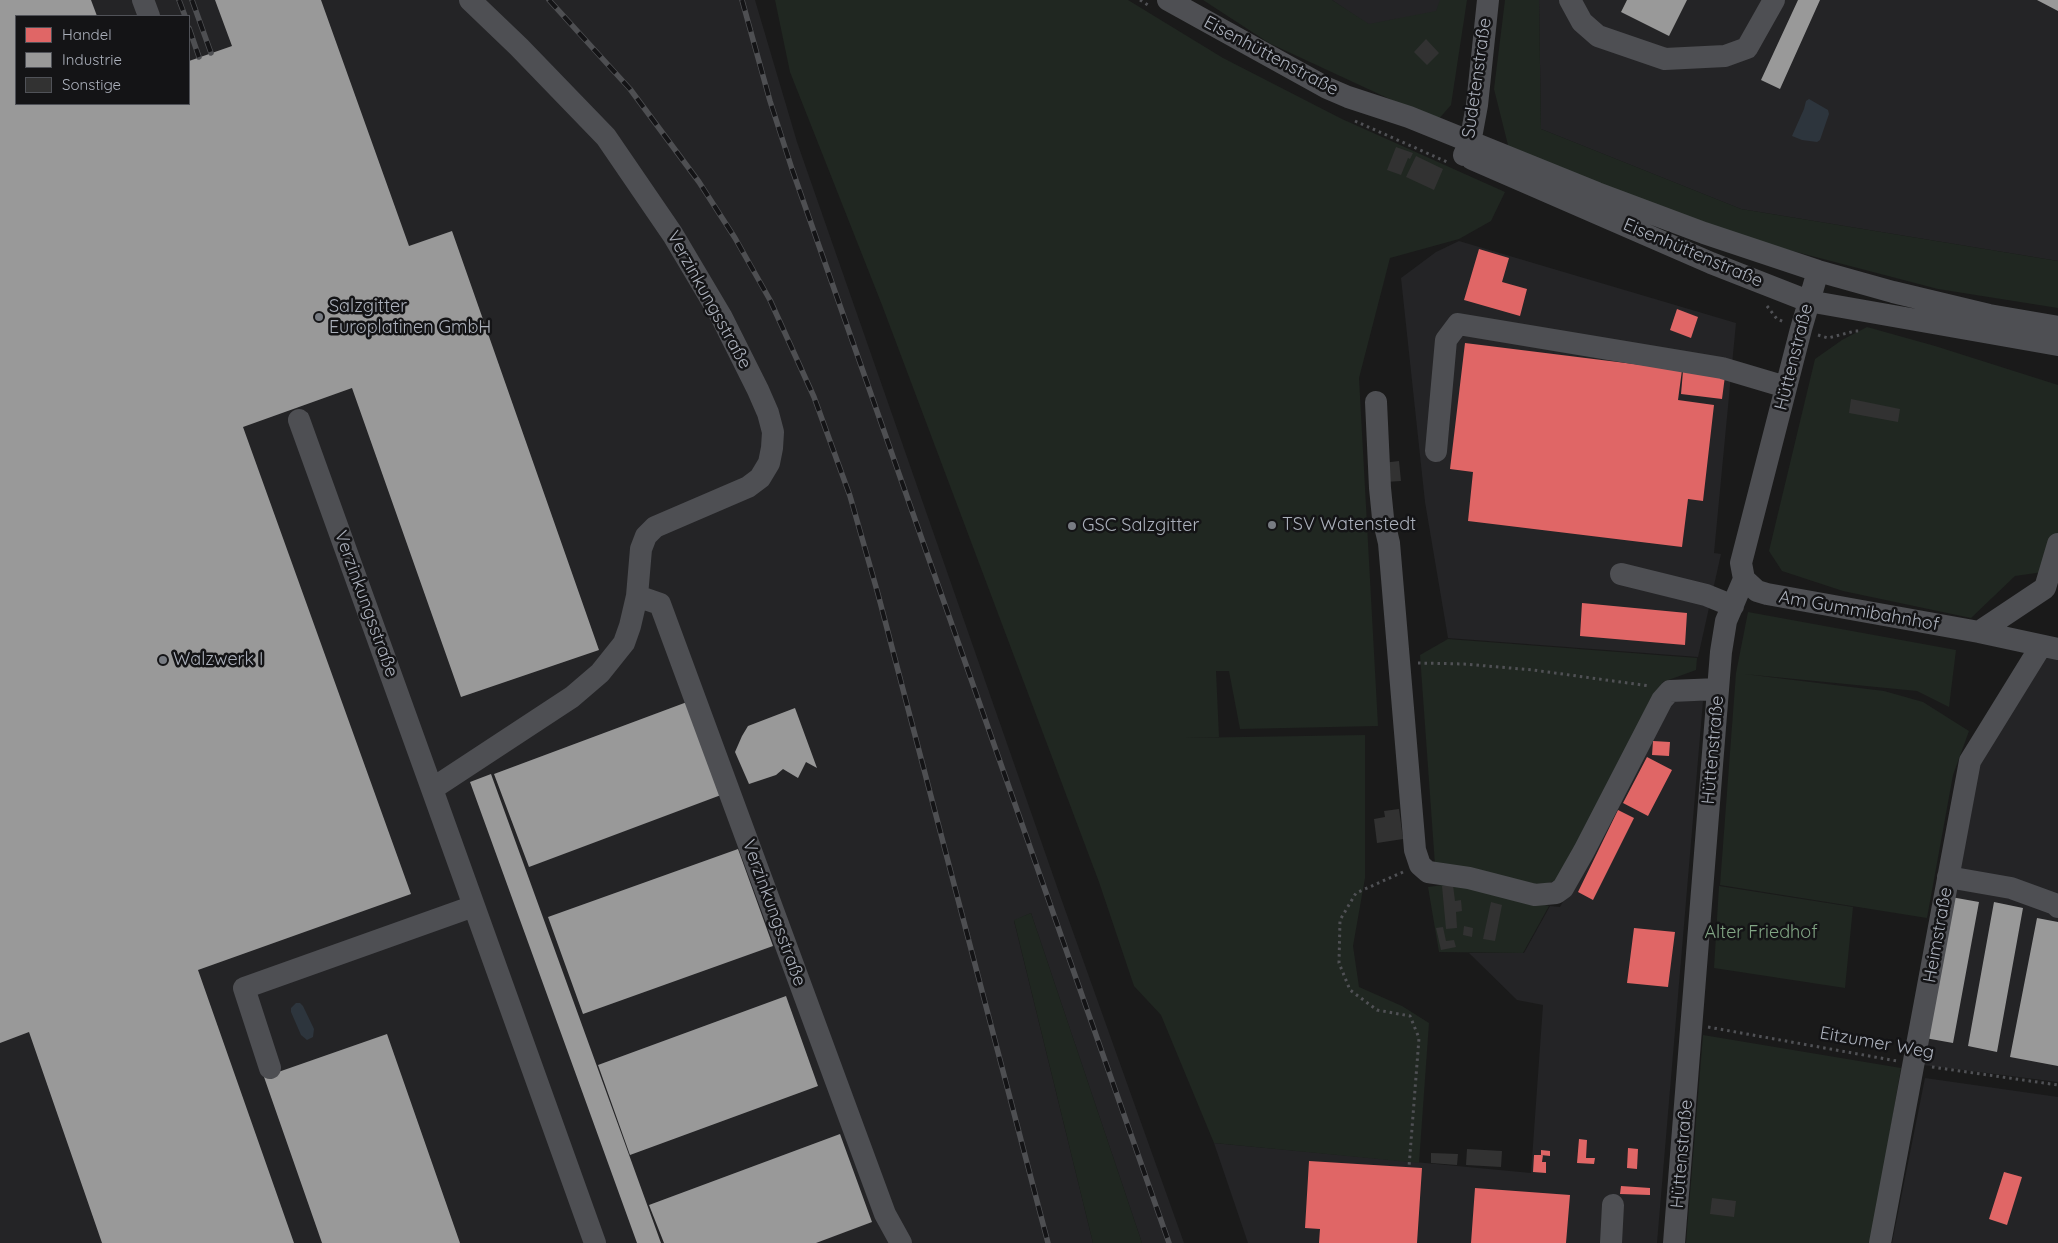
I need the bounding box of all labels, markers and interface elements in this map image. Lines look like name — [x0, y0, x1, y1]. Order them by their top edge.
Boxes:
street label: Eisenhüttenstraße — [1200, 11, 1342, 101]
legend — [15, 15, 190, 105]
street label: Sudetenstraße — [1458, 16, 1496, 140]
text: Handel — [62, 25, 112, 44]
text: Industrie — [62, 50, 122, 69]
text: Sonstige — [62, 75, 121, 94]
street label: Eisenhüttenstraße — [1620, 214, 1766, 292]
street label: Verzinkungsstraße — [662, 227, 756, 373]
place label: Salzgitter Europlatinen GmbH — [329, 296, 491, 338]
street label: Hüttenstraße — [1770, 301, 1818, 413]
marker: Salzgitter Europlatinen GmbH — [313, 311, 325, 323]
place label: TSV Watenstedt — [1282, 514, 1416, 536]
place label: GSC Salzgitter — [1082, 515, 1199, 537]
marker: TSV Watenstedt — [1266, 519, 1278, 531]
marker: GSC Salzgitter — [1066, 520, 1078, 532]
street label: Verzinkungsstraße — [329, 528, 403, 680]
street label: Am Gummibahnhof — [1777, 586, 1941, 636]
place label: Walzwerk I — [173, 649, 264, 671]
marker: Walzwerk I — [157, 654, 169, 666]
street label: Hüttenstraße — [1697, 695, 1729, 805]
street label: Verzinkungsstraße — [737, 837, 811, 989]
street label: Heimstraße — [1919, 886, 1957, 984]
park label: Alter Friedhof — [1704, 922, 1818, 944]
street label: Eitzumer Weg — [1818, 1022, 1936, 1064]
street label: Hüttenstraße — [1666, 1099, 1698, 1209]

